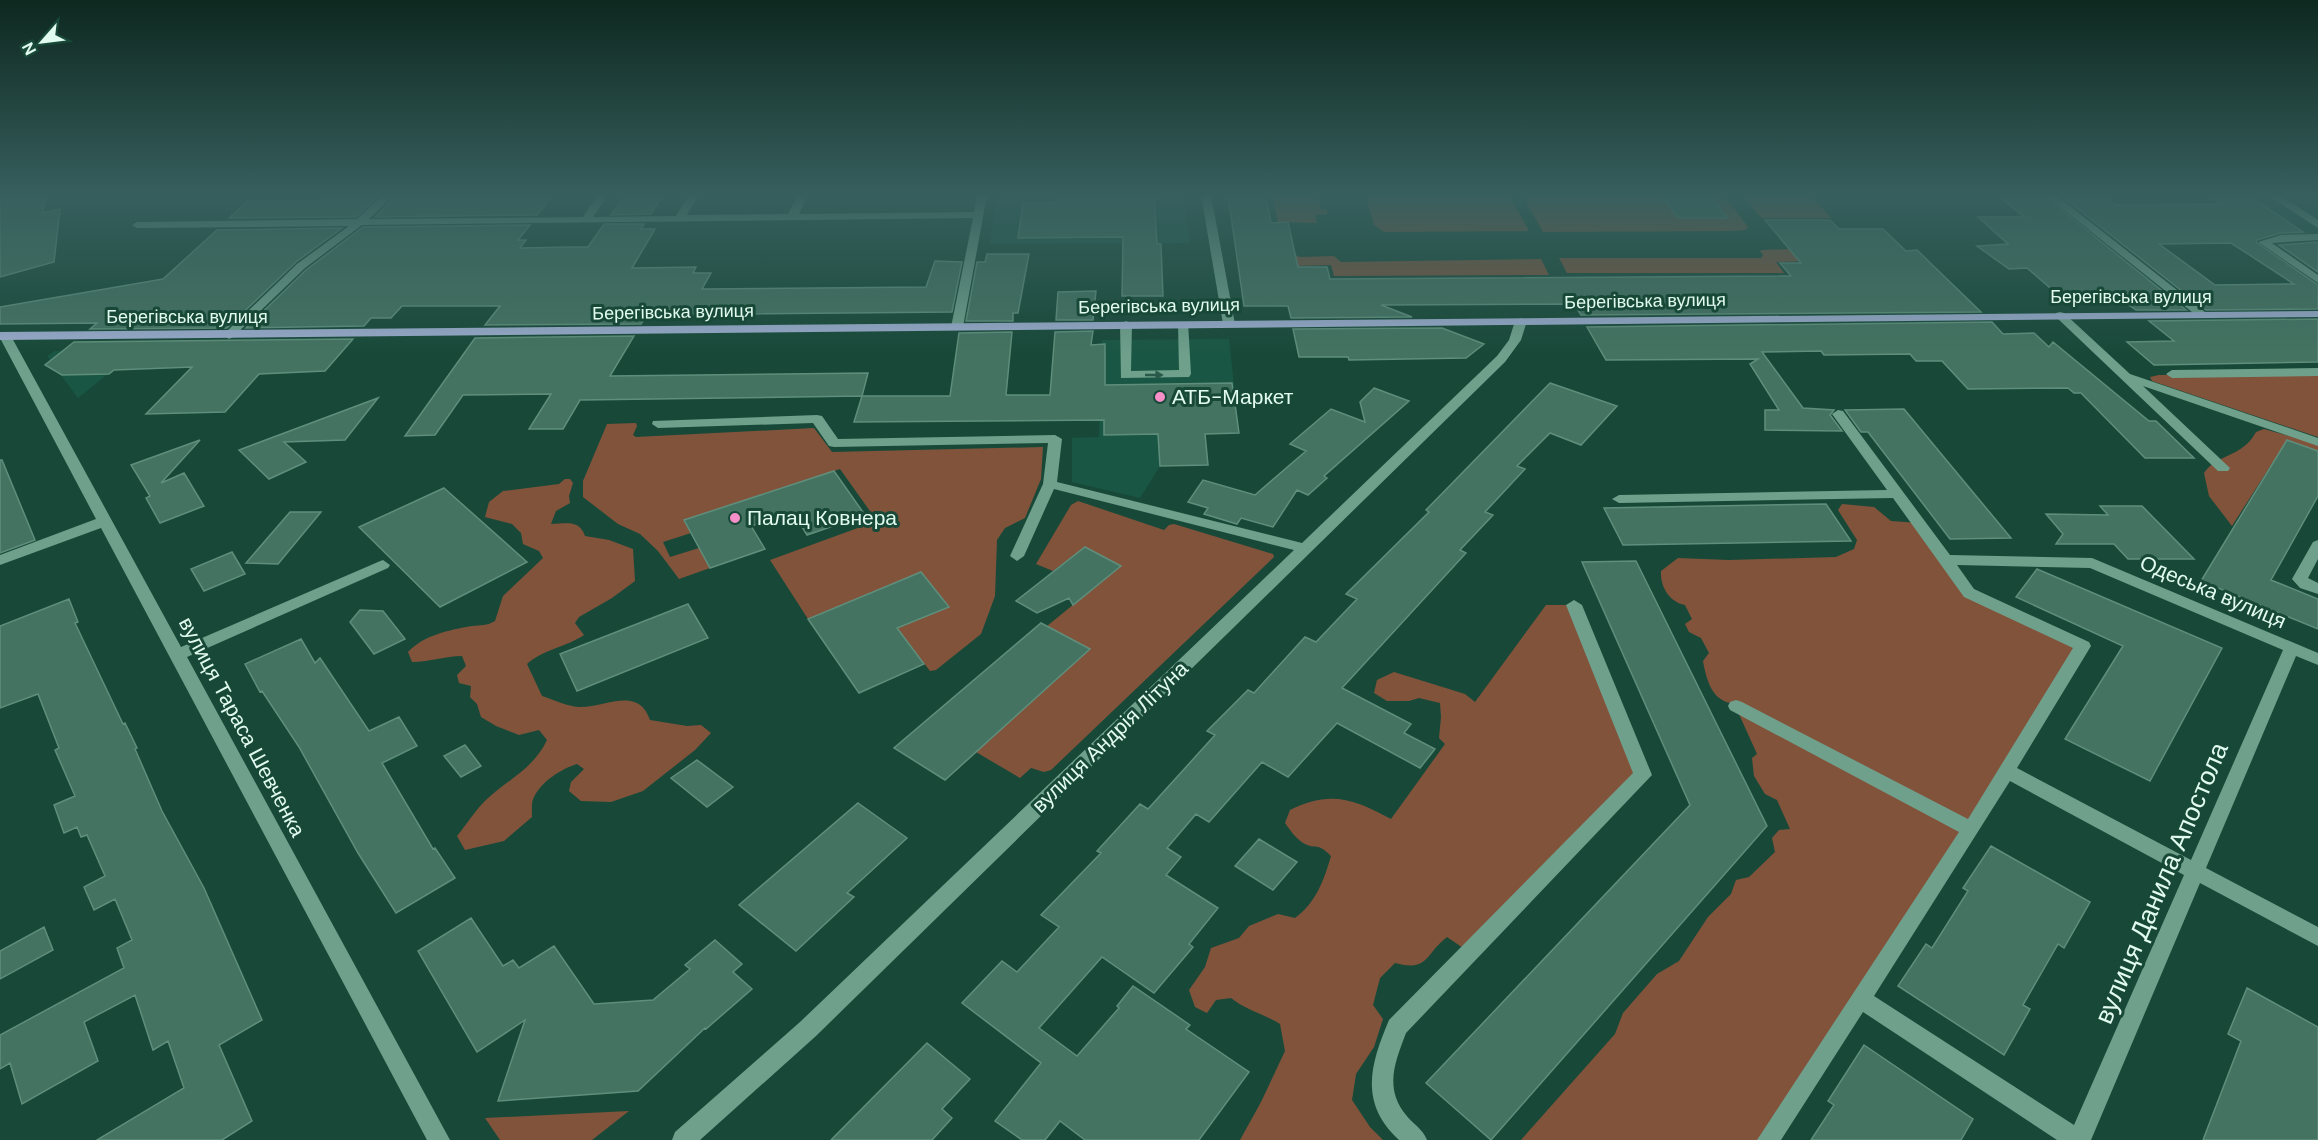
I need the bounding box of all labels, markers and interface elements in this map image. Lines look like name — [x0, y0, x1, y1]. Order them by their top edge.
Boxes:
north arrow — [12, 12, 72, 72]
text: N — [17, 39, 41, 59]
street label: Берегівська вулиця — [2050, 285, 2212, 309]
street label: Берегівська вулиця — [1564, 288, 1726, 314]
street label: Берегівська вулиця — [1078, 293, 1240, 319]
street label: Берегівська вулиця — [592, 299, 754, 325]
street label: Берегівська вулиця — [106, 305, 268, 329]
one-way arrow — [1144, 370, 1163, 379]
place label: АТБ-Маркет — [1172, 383, 1294, 411]
marker: АТБ-Маркет — [1153, 390, 1167, 404]
place label: Палац Ковнера — [747, 504, 897, 532]
marker: Палац Ковнера — [728, 511, 742, 525]
street label: Одеська вулиця — [2136, 549, 2290, 635]
street label: вулиця Тараса Шевченка — [172, 612, 312, 842]
street label: вулиця Андрія Літуна — [1026, 655, 1194, 819]
street label: вулиця Данила Апостола — [2086, 737, 2236, 1029]

